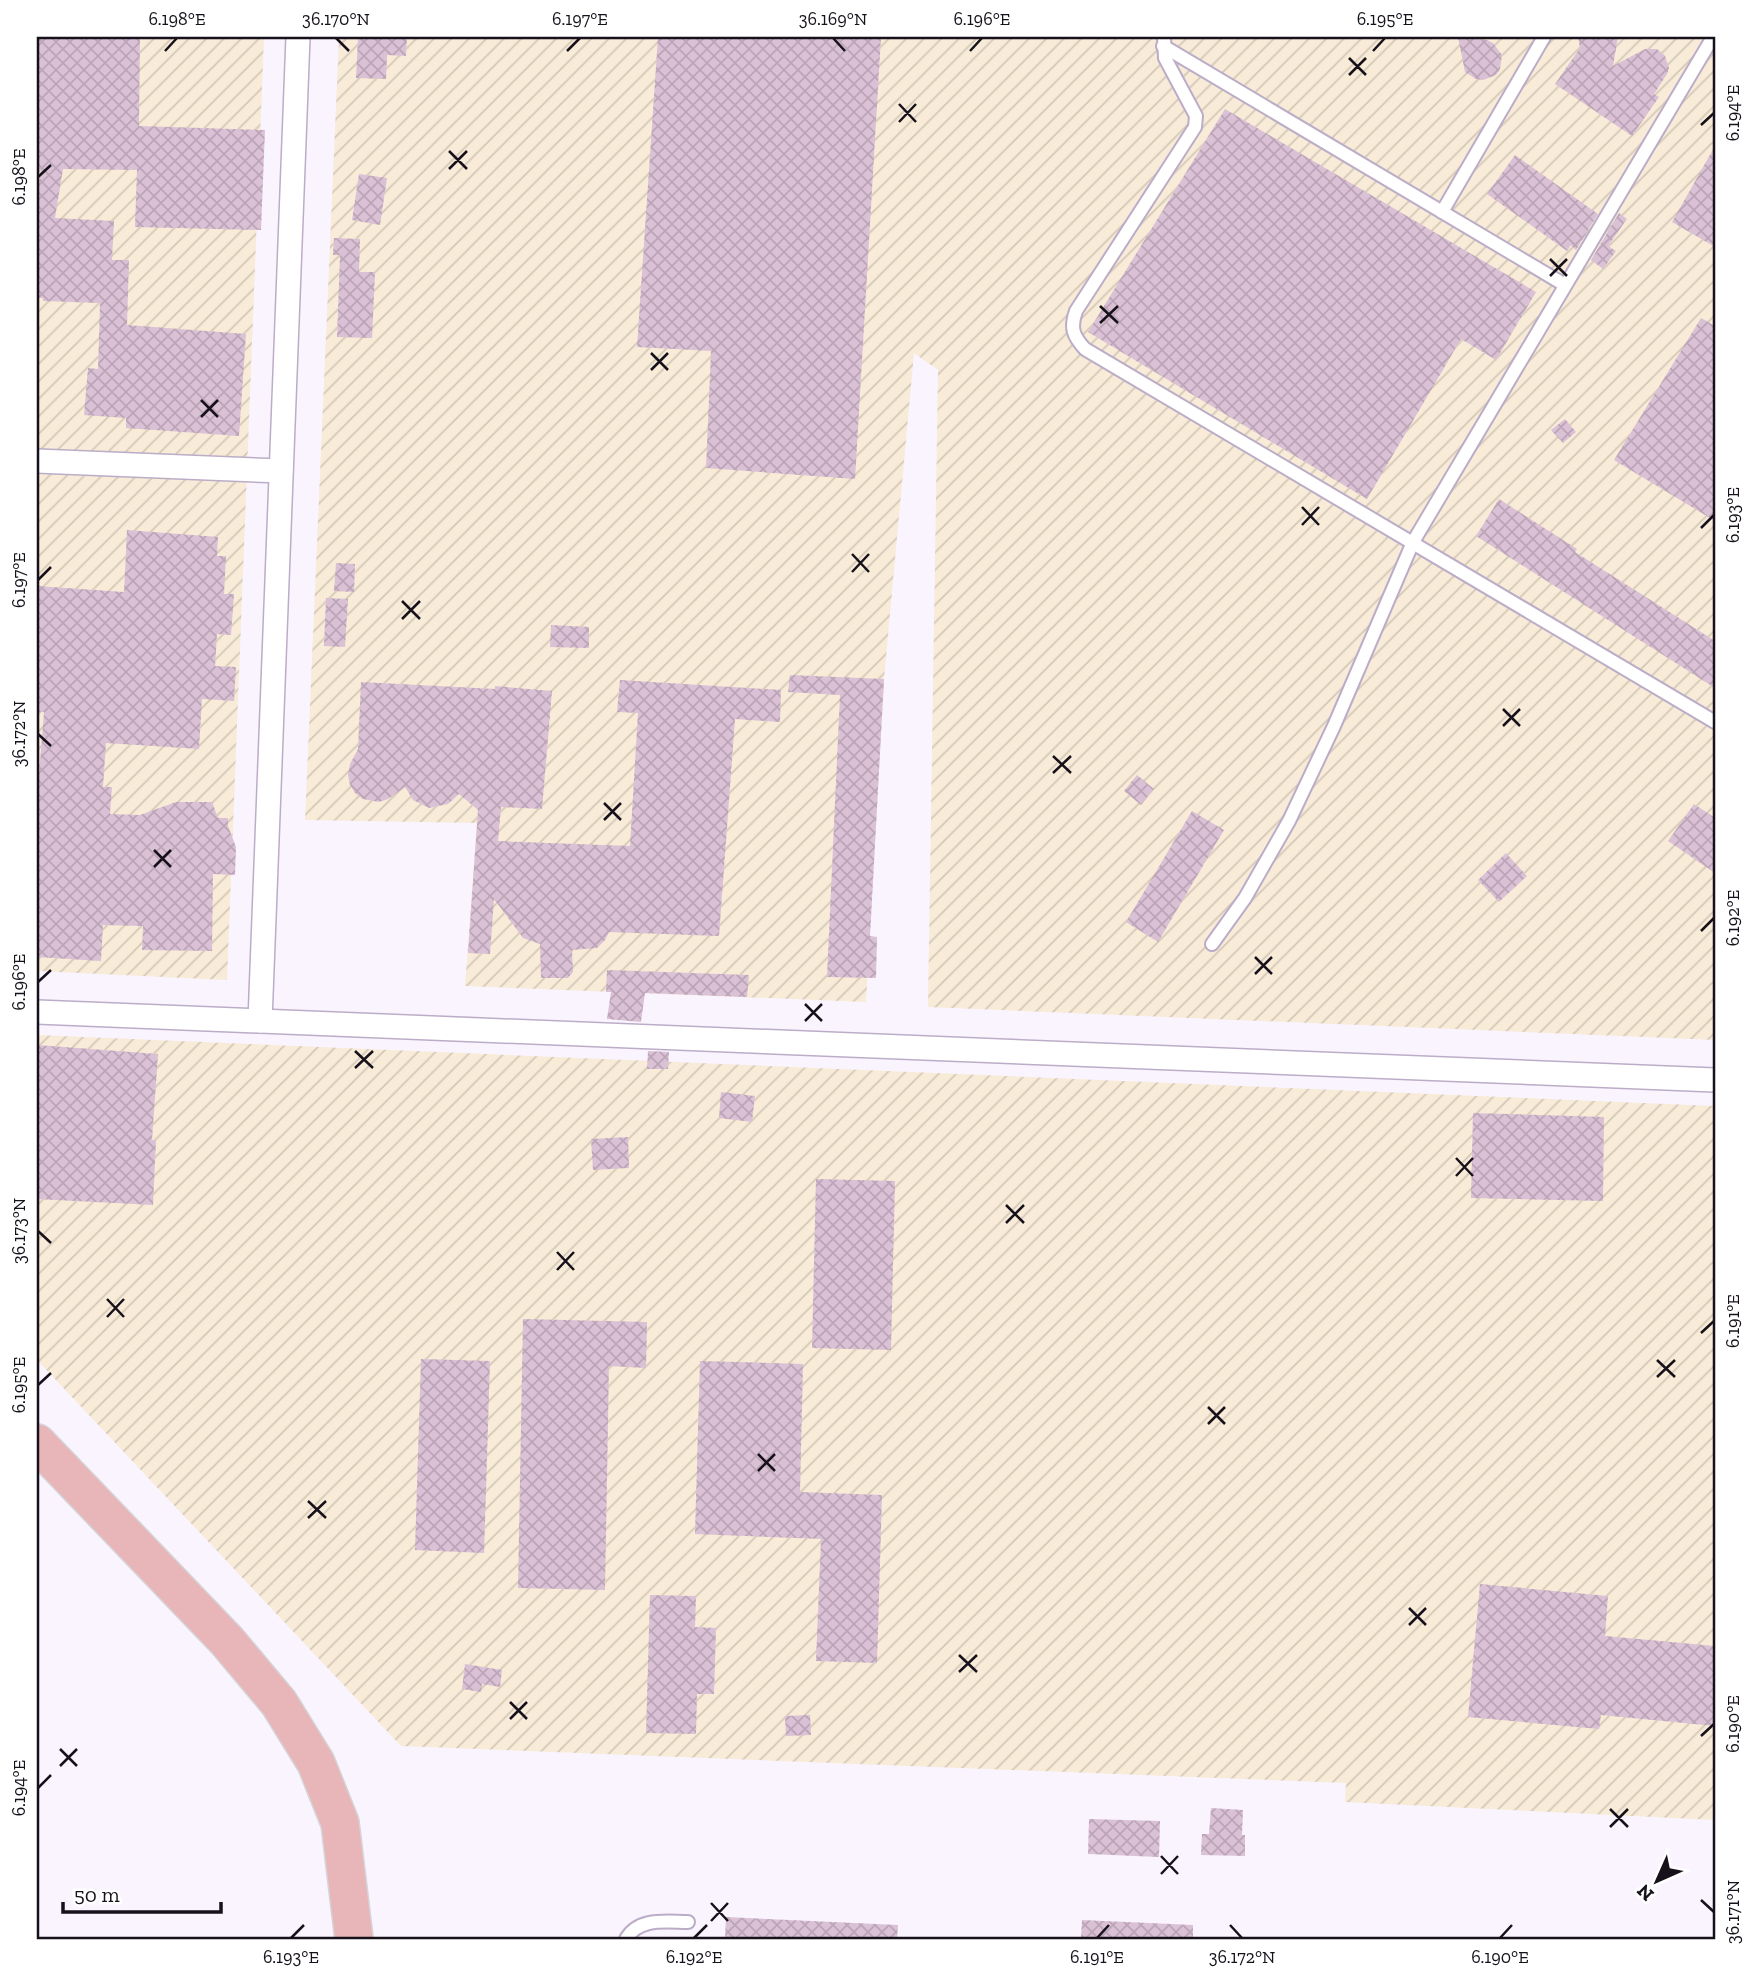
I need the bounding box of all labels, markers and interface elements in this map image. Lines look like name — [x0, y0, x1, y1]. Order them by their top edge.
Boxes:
text: 6.198°E — [149, 8, 206, 30]
text: 36.170°N — [302, 8, 370, 30]
text: 6.197°E — [552, 8, 608, 30]
text: 36.169°N — [799, 8, 867, 30]
text: 6.196°E — [954, 8, 1010, 30]
text: 6.195°E — [1357, 8, 1413, 30]
text: 6.194°E — [1722, 85, 1744, 141]
text: 6.198°E — [8, 149, 30, 206]
text: 6.193°E — [1722, 487, 1744, 543]
text: 6.197°E — [8, 552, 30, 608]
text: 36.172°N — [8, 701, 30, 767]
text: 6.192°E — [1722, 890, 1744, 946]
text: 6.196°E — [8, 954, 30, 1010]
text: 36.173°N — [8, 1198, 30, 1264]
text: 6.191°E — [1722, 1294, 1744, 1348]
text: 6.195°E — [8, 1357, 30, 1413]
text: 6.190°E — [1722, 1695, 1744, 1753]
text: 6.194°E — [8, 1760, 30, 1816]
north arrow — [1622, 1846, 1692, 1916]
scale bar — [63, 1871, 220, 1915]
text: N — [1632, 1879, 1659, 1906]
text: 36.171°N — [1722, 1880, 1744, 1944]
text: 50 m — [74, 1882, 120, 1907]
text: 6.193°E — [263, 1946, 319, 1968]
text: 6.192°E — [666, 1946, 722, 1968]
text: 6.191°E — [1070, 1946, 1124, 1968]
text: 36.172°N — [1209, 1946, 1275, 1968]
text: 6.190°E — [1471, 1946, 1529, 1968]

